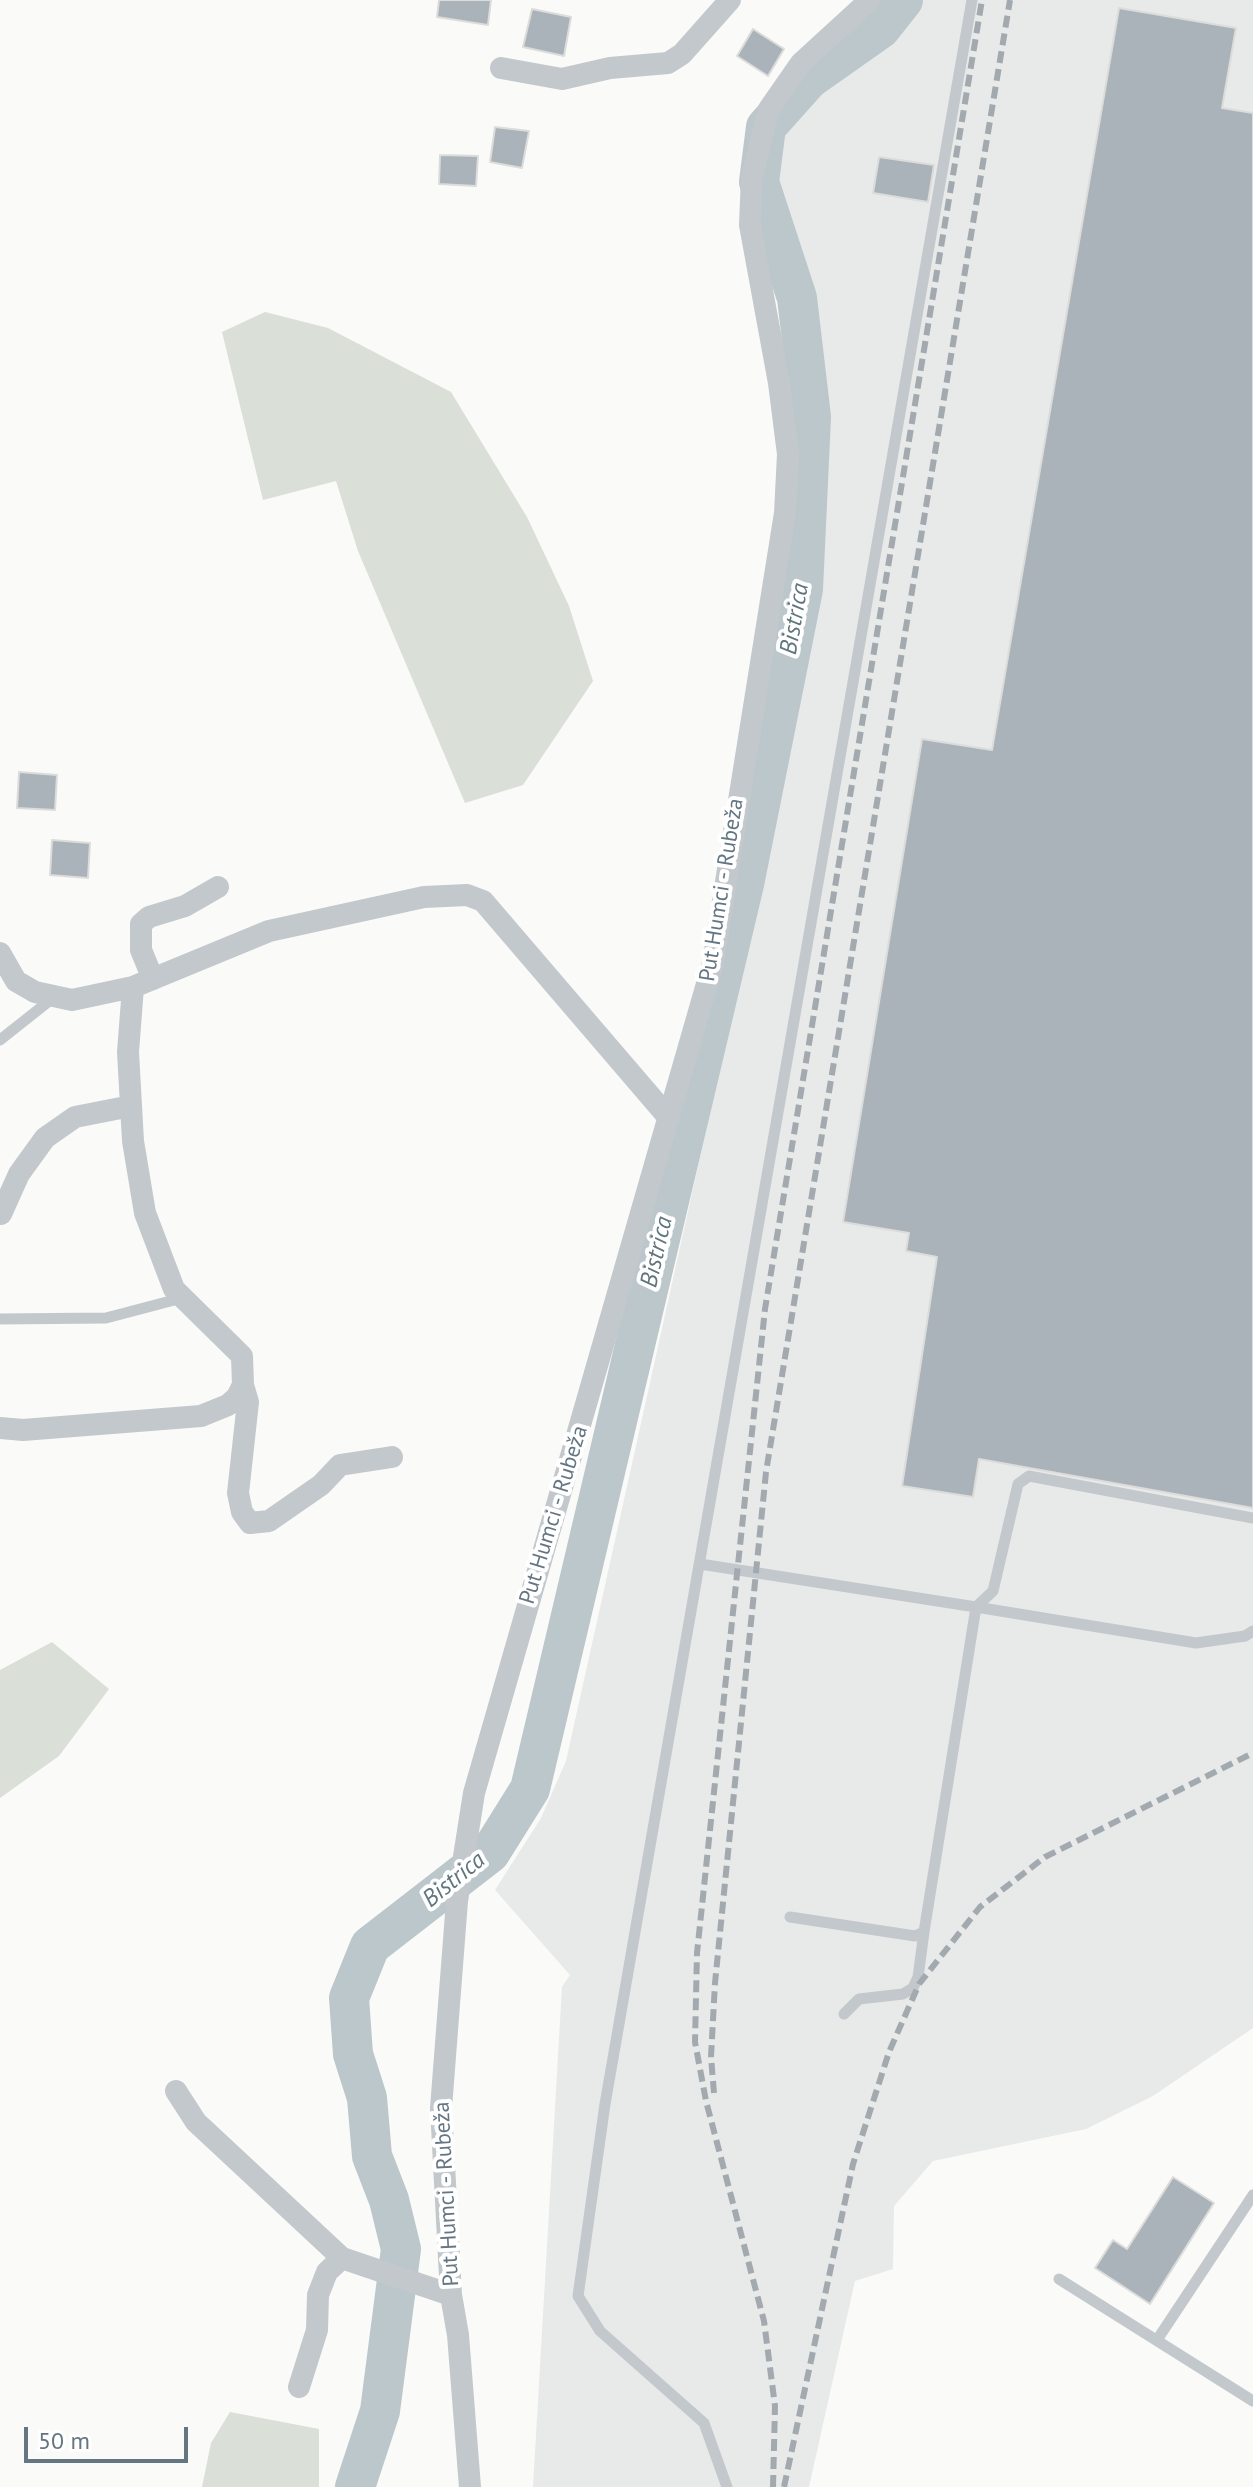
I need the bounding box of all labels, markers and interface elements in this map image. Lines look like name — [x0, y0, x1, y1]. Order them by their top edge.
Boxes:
water label: Bistrica — [775, 581, 815, 657]
street label: Put Humci - Rubeža — [694, 797, 750, 983]
water label: Bistrica — [635, 1214, 679, 1290]
street label: Put Humci - Rubeža — [514, 1423, 594, 1607]
water label: Bistrica — [417, 1846, 491, 1914]
street label: Put Humci - Rubeža — [429, 2101, 465, 2287]
scale bar — [28, 2411, 192, 2461]
text: 50 m — [38, 2425, 90, 2456]

